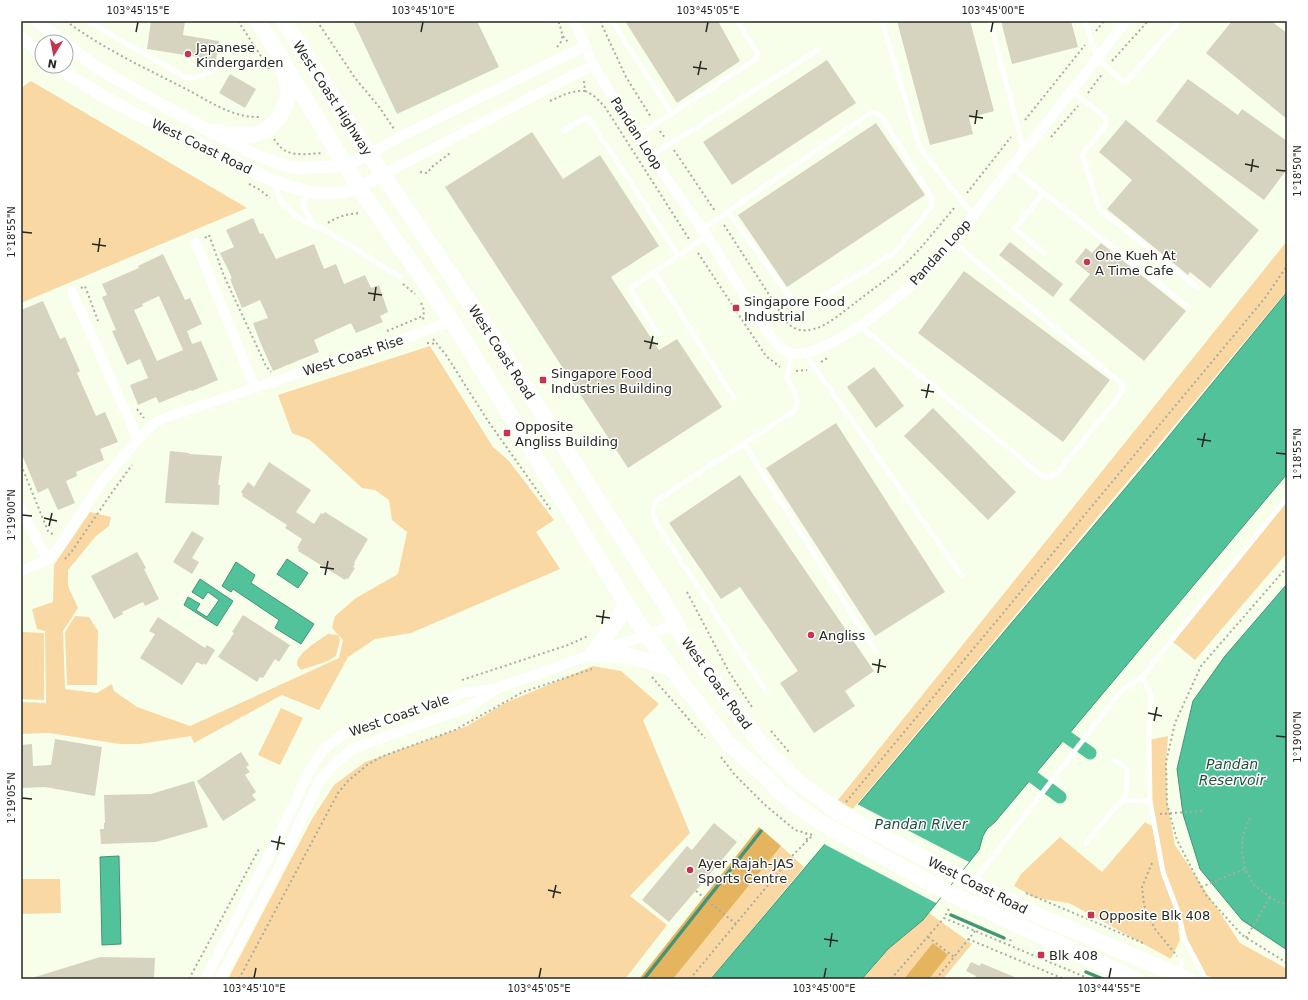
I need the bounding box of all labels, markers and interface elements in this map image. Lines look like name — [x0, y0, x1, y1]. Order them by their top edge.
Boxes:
text: 103°45'15"E — [106, 5, 170, 16]
text: 103°45'10"E — [391, 5, 455, 16]
text: 103°45'05"E — [676, 5, 740, 16]
text: 103°45'00"E — [961, 5, 1025, 16]
north arrow — [34, 34, 74, 74]
street label: West Coast Highway — [290, 38, 375, 158]
place label: Japanese Kindergarden — [195, 40, 284, 70]
marker: Japanese Kindergarden — [183, 49, 193, 59]
text: N — [47, 56, 58, 71]
street label: Pandan Loop — [608, 94, 666, 172]
street label: West Coast Road — [149, 116, 254, 177]
text: 1°18'50"N — [1292, 145, 1303, 197]
text: 1°18'55"N — [6, 206, 17, 258]
street label: Pandan Loop — [907, 216, 974, 288]
place label: One Kueh At A Time Cafe — [1095, 248, 1176, 278]
marker: One Kueh At A Time Cafe — [1082, 257, 1092, 267]
place label: Singapore Food Industrial — [744, 294, 845, 324]
street label: West Coast Road — [465, 302, 538, 402]
marker: Singapore Food Industrial — [731, 303, 741, 313]
street label: West Coast Rise — [301, 332, 405, 379]
place label: Singapore Food Industries Building — [551, 366, 672, 396]
marker: Singapore Food Industries Building — [538, 375, 548, 385]
place label: Opposite Angliss Building — [515, 419, 618, 449]
marker: Opposite Angliss Building — [502, 428, 512, 438]
text: 1°18'55"N — [1292, 428, 1303, 480]
text: 1°19'00"N — [6, 489, 17, 541]
place label: Angliss — [819, 628, 865, 643]
marker: Angliss — [806, 630, 816, 640]
street label: West Coast Road — [678, 635, 755, 732]
street label: West Coast Vale — [347, 691, 451, 740]
text: 1°19'00"N — [1292, 711, 1303, 763]
water label: Pandan Reservoir — [1199, 756, 1266, 788]
text: 1°19'05"N — [6, 772, 17, 824]
water label: Pandan River — [875, 816, 969, 832]
street label: West Coast Road — [925, 854, 1030, 917]
place label: Ayer Rajah-JAS Sports Centre — [698, 856, 794, 886]
marker: Ayer Rajah-JAS Sports Centre — [685, 865, 695, 875]
place label: Opposite Blk 408 — [1099, 908, 1210, 923]
marker: Opposite Blk 408 — [1086, 910, 1096, 920]
place label: Blk 408 — [1049, 948, 1098, 963]
marker: Blk 408 — [1036, 950, 1046, 960]
text: 103°45'10"E — [222, 983, 286, 994]
text: 103°45'05"E — [507, 983, 571, 994]
text: 103°45'00"E — [792, 983, 856, 994]
text: 103°44'55"E — [1077, 983, 1141, 994]

